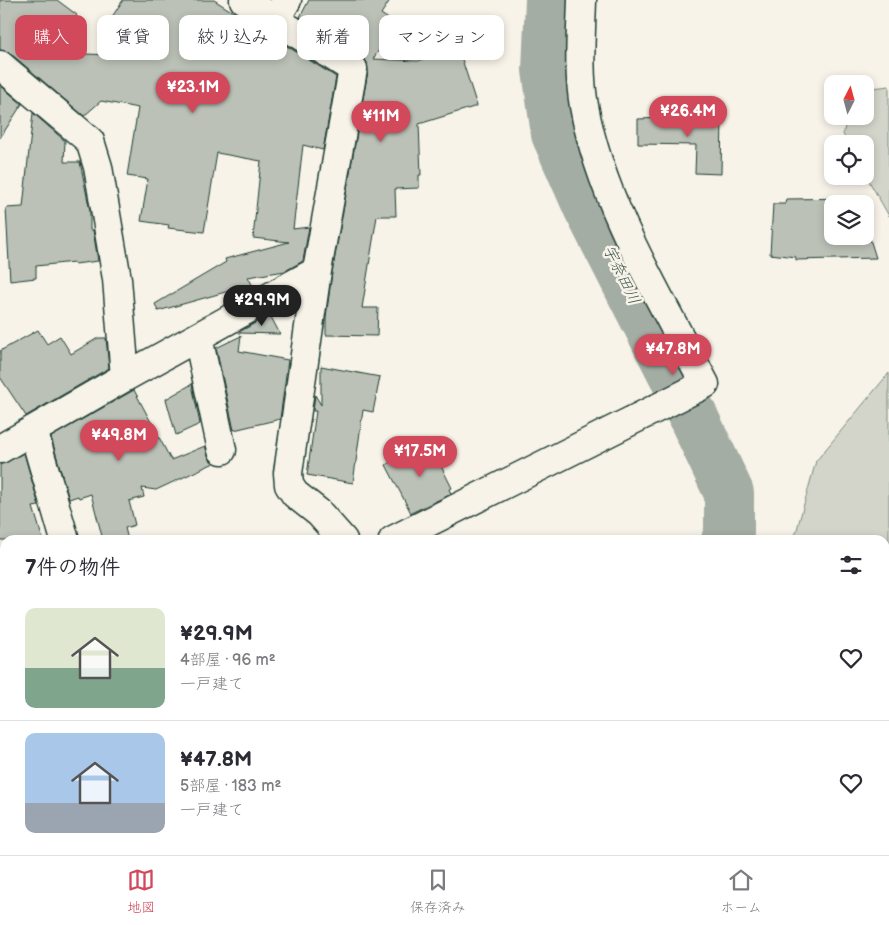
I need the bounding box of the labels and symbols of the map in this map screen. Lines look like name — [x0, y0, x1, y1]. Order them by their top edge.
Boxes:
pin: ¥23.1M — [152, 72, 234, 114]
north arrow — [824, 75, 874, 125]
pin: ¥26.4M — [647, 96, 729, 138]
pin: ¥11M — [351, 100, 411, 143]
water label: 宇奈田川 — [598, 242, 644, 308]
pin: ¥29.9M — [221, 284, 303, 327]
pin: ¥47.8M — [632, 334, 714, 376]
pin: ¥49.8M — [78, 420, 160, 462]
pin: ¥17.5M — [379, 436, 461, 478]

